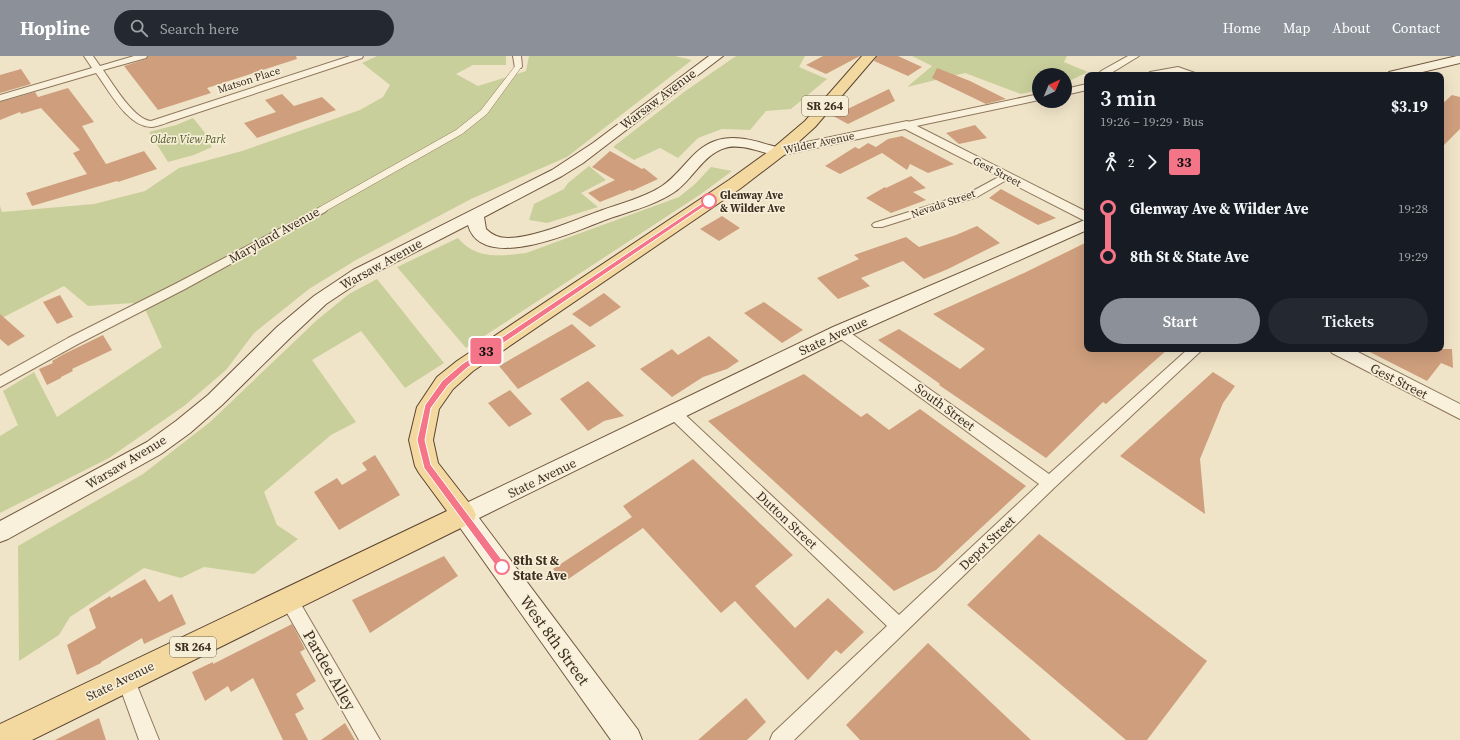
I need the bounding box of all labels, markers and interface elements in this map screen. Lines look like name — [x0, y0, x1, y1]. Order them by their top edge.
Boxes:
search box — [114, 10, 394, 46]
text: Hopline — [20, 15, 90, 41]
icon: search — [128, 17, 150, 39]
text: Search here — [160, 18, 239, 39]
text: Home — [1223, 18, 1261, 38]
text: Map — [1283, 18, 1310, 38]
text: About — [1332, 18, 1370, 38]
text: Contact — [1392, 18, 1440, 38]
street label: Matson Place — [216, 63, 283, 97]
street label: Warsaw Avenue — [616, 65, 700, 133]
north arrow — [1032, 68, 1072, 108]
map controls — [1032, 68, 1072, 108]
text: 3 min — [1100, 83, 1156, 113]
road number: SR 264 — [802, 96, 848, 116]
text: $3.19 — [1391, 96, 1428, 117]
text: 19:26 – 19:29 · Bus — [1100, 113, 1204, 130]
street label: Wilder Avenue — [782, 128, 856, 158]
park label: Olden View Park — [150, 132, 227, 147]
icon: walk — [1100, 151, 1122, 173]
icon: forward — [1141, 151, 1163, 173]
text: 33 — [1177, 152, 1192, 172]
street label: Gest Street — [970, 153, 1024, 191]
text: 2 — [1128, 154, 1135, 171]
street label: Nevada Street — [909, 186, 978, 222]
place label: Glenway Ave & Wilder Ave — [720, 188, 785, 216]
marker: Glenway Ave & Wilder Ave — [701, 193, 717, 209]
text: Glenway Ave & Wilder Ave — [1130, 198, 1309, 219]
text: 19:28 — [1398, 200, 1428, 217]
street label: Maryland Avenue — [226, 203, 323, 267]
street label: Warsaw Avenue — [337, 234, 425, 294]
text: 8th St & State Ave — [1130, 246, 1249, 267]
text: 19:29 — [1398, 248, 1428, 265]
button: Start — [1100, 298, 1260, 344]
button: Tickets — [1268, 298, 1428, 344]
street label: State Avenue — [796, 313, 870, 359]
line badge: 33 — [468, 338, 504, 364]
text: 33 — [478, 341, 494, 361]
street label: Gest Street — [1368, 359, 1431, 403]
street label: South Street — [912, 380, 979, 435]
street label: Warsaw Avenue — [83, 431, 170, 493]
street label: State Avenue — [505, 454, 579, 502]
street label: Dutton Street — [753, 488, 822, 553]
street label: Depot Street — [955, 512, 1019, 574]
place label: 8th St & State Ave — [513, 552, 567, 584]
marker: 8th St & State Ave — [494, 559, 510, 575]
street label: West 8th Street — [515, 591, 596, 690]
street label: Pardee Alley — [298, 626, 362, 715]
road number: SR 264 — [170, 637, 216, 657]
street label: State Avenue — [83, 657, 157, 705]

